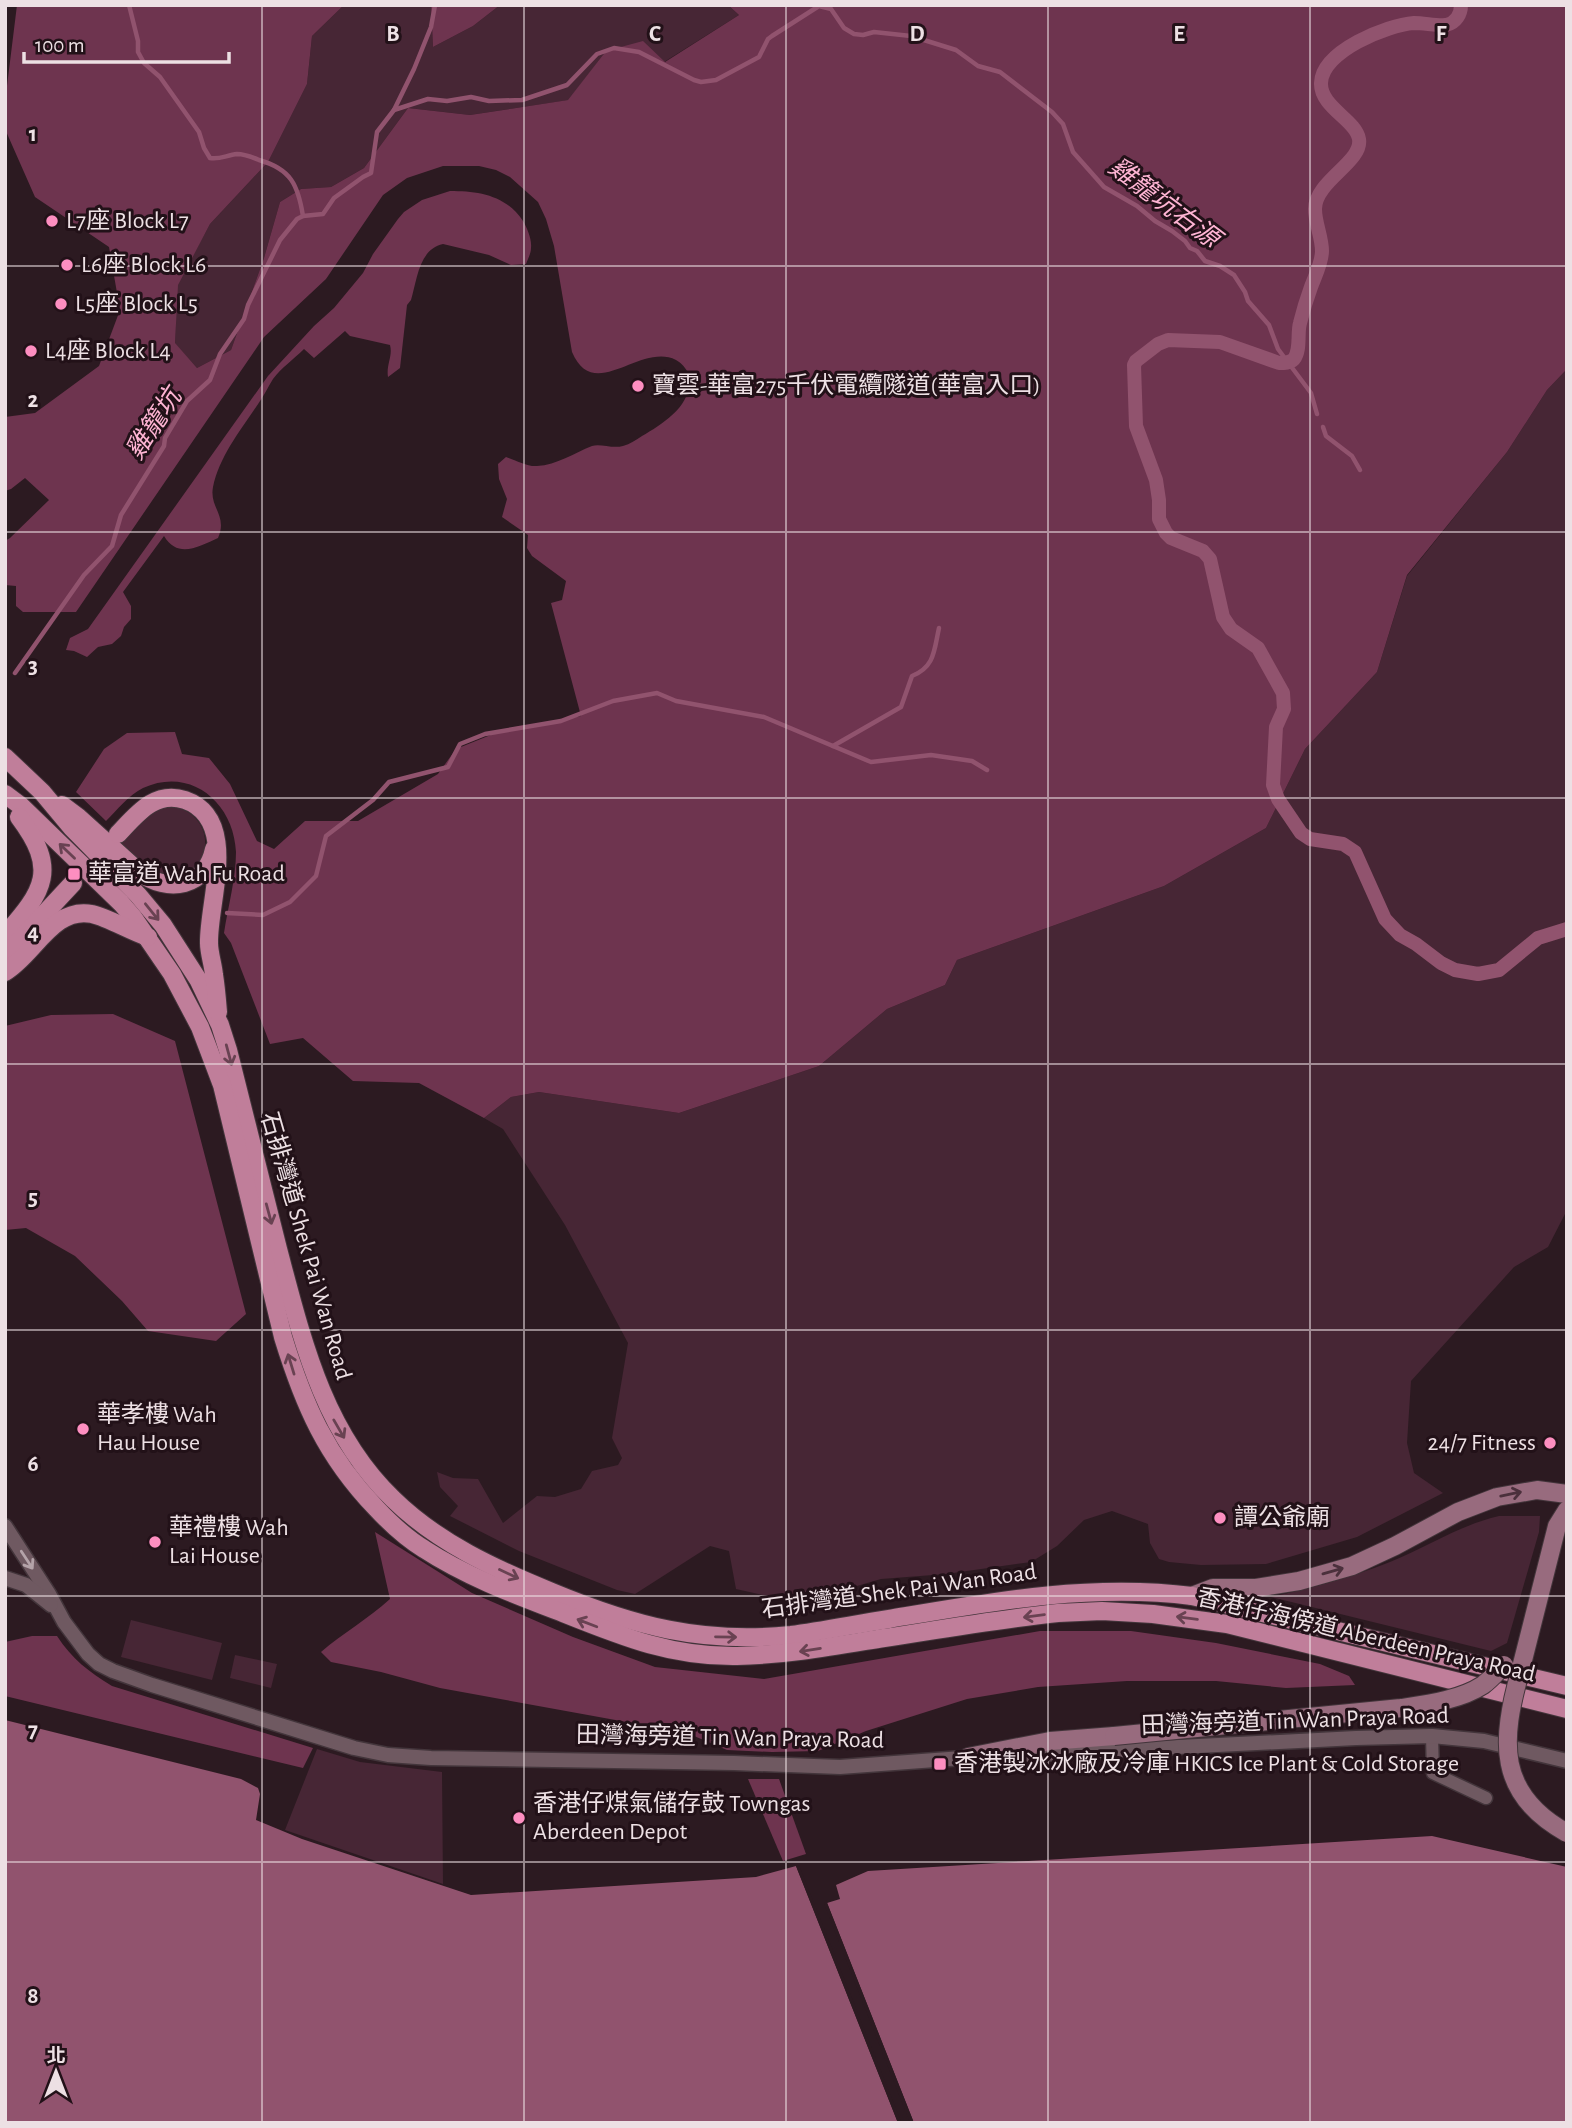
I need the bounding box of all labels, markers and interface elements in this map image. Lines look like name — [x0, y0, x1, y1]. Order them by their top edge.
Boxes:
scale bar — [24, 21, 229, 65]
text: B — [386, 23, 400, 46]
text: C — [649, 23, 661, 46]
text: D — [909, 23, 925, 46]
text: E — [1173, 23, 1185, 46]
text: F — [1436, 23, 1447, 46]
text: 100 m — [35, 35, 85, 56]
text: 1 — [29, 123, 37, 146]
water label: 雞籠坑右源 — [1104, 152, 1228, 255]
place label: L7座 Block L7 — [66, 207, 189, 233]
marker: L7座 Block L7 — [44, 213, 60, 229]
place label: L6座 Block L6 — [81, 251, 206, 277]
marker: L6座 Block L6 — [59, 257, 75, 273]
place label: L5座 Block L5 — [75, 290, 198, 316]
marker: L5座 Block L5 — [53, 296, 69, 312]
place label: L4座 Block L4 — [45, 337, 171, 363]
marker: L4座 Block L4 — [23, 343, 39, 359]
place label: 寶雲-華富275千伏電纜隧道(華富入口) — [652, 372, 1041, 398]
marker: 寶雲-華富275千伏電纜隧道(華富入口) — [630, 378, 646, 394]
water label: 雞籠坑 — [120, 380, 188, 464]
text: 2 — [28, 389, 39, 412]
text: 3 — [28, 655, 38, 678]
one-way arrow — [59, 843, 76, 860]
place label: 華富道 Wah Fu Road — [88, 860, 285, 886]
marker: 華富道 Wah Fu Road — [66, 866, 82, 882]
one-way arrow — [145, 903, 160, 921]
text: 4 — [27, 921, 39, 944]
one-way arrow — [223, 1044, 236, 1066]
street label: 石排灣道 Shek Pai Wan Road — [256, 1109, 358, 1383]
text: 5 — [28, 1187, 38, 1210]
one-way arrow — [263, 1202, 276, 1225]
one-way arrow — [284, 1353, 297, 1375]
place label: 華孝樓 Wah Hau House — [97, 1401, 217, 1455]
one-way arrow — [333, 1419, 347, 1439]
marker: 華孝樓 Wah Hau House — [75, 1421, 91, 1437]
place label: 24/7 Fitness — [1428, 1431, 1536, 1455]
marker: 24/7 Fitness — [1542, 1435, 1558, 1451]
text: 6 — [27, 1453, 39, 1476]
one-way arrow — [1499, 1486, 1522, 1500]
place label: 譚公爺廟 — [1234, 1504, 1330, 1530]
marker: 譚公爺廟 — [1212, 1510, 1228, 1526]
place label: 華禮樓 Wah Lai House — [169, 1514, 289, 1568]
marker: 華禮樓 Wah Lai House — [147, 1534, 163, 1550]
one-way arrow — [20, 1550, 34, 1570]
street label: 石排灣道 Shek Pai Wan Road — [760, 1558, 1038, 1622]
one-way arrow — [1321, 1564, 1343, 1577]
one-way arrow — [498, 1568, 519, 1581]
street label: 香港仔海傍道 Aberdeen Praya Road — [1194, 1583, 1538, 1687]
one-way arrow — [1024, 1609, 1046, 1622]
one-way arrow — [1176, 1612, 1199, 1625]
one-way arrow — [577, 1615, 599, 1628]
one-way arrow — [714, 1630, 737, 1644]
one-way arrow — [799, 1644, 821, 1657]
street label: 田灣海旁道 Tin Wan Praya Road — [1140, 1702, 1449, 1738]
text: 7 — [28, 1719, 38, 1742]
street label: 田灣海旁道 Tin Wan Praya Road — [576, 1721, 884, 1753]
place label: 香港製冰冰廠及冷庫 HKICS Ice Plant & Cold Storage — [954, 1750, 1459, 1776]
marker: 香港製冰冰廠及冷庫 HKICS Ice Plant & Cold Storage — [932, 1756, 948, 1772]
place label: 香港仔煤氣儲存鼓 Towngas Aberdeen Depot — [533, 1790, 811, 1844]
marker: 香港仔煤氣儲存鼓 Towngas Aberdeen Depot — [511, 1810, 527, 1826]
text: 8 — [27, 1985, 39, 2008]
north arrow — [21, 2037, 91, 2107]
text: 北 — [46, 2046, 66, 2066]

